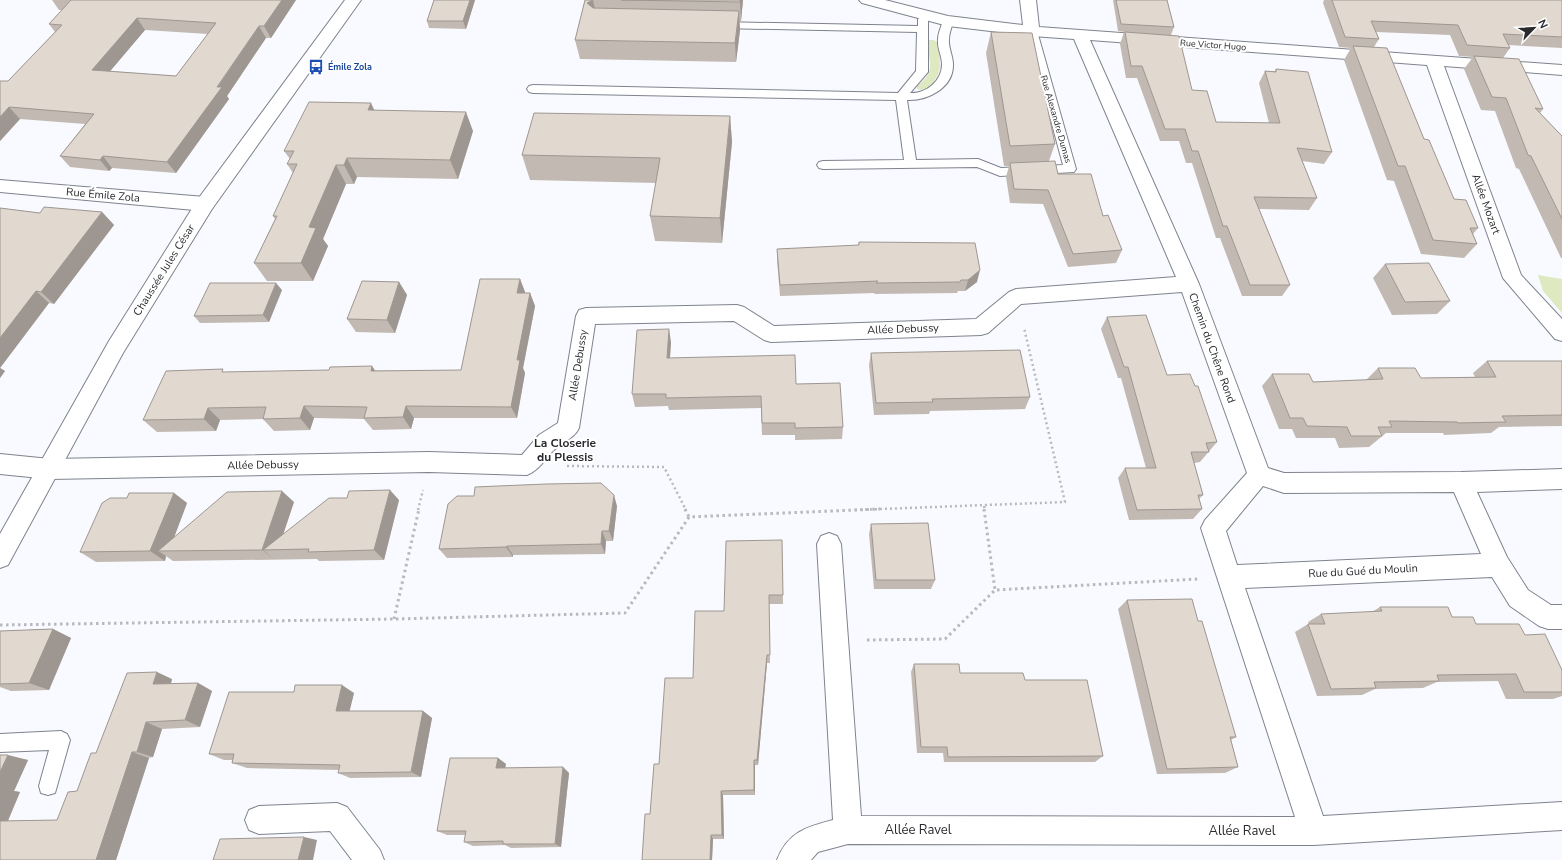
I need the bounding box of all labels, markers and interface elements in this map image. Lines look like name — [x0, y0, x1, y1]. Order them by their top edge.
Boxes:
north arrow — [1514, 8, 1554, 48]
text: N — [1534, 17, 1551, 31]
street label: Rue Victor Hugo — [1179, 37, 1247, 53]
bus stop icon: Émile Zola — [307, 58, 325, 76]
place label: Émile Zola — [328, 60, 372, 73]
street label: Rue Alexandre Dumas — [1038, 74, 1074, 164]
street label: Allée Mozart — [1468, 172, 1504, 236]
street label: Rue Émile Zola — [65, 183, 141, 206]
street label: Chaussée Jules César — [130, 221, 198, 319]
street label: Chemin du Chêne Rond — [1185, 291, 1239, 405]
street label: Allée Debussy — [867, 320, 939, 338]
street label: Allée Debussy — [565, 328, 591, 402]
district label: La Closerie du Plessis — [534, 435, 596, 465]
street label: Allée Debussy — [227, 457, 299, 473]
street label: Rue du Gué du Moulin — [1308, 561, 1418, 581]
street label: Allée Ravel — [884, 821, 952, 839]
street label: Allée Ravel — [1208, 822, 1276, 840]

